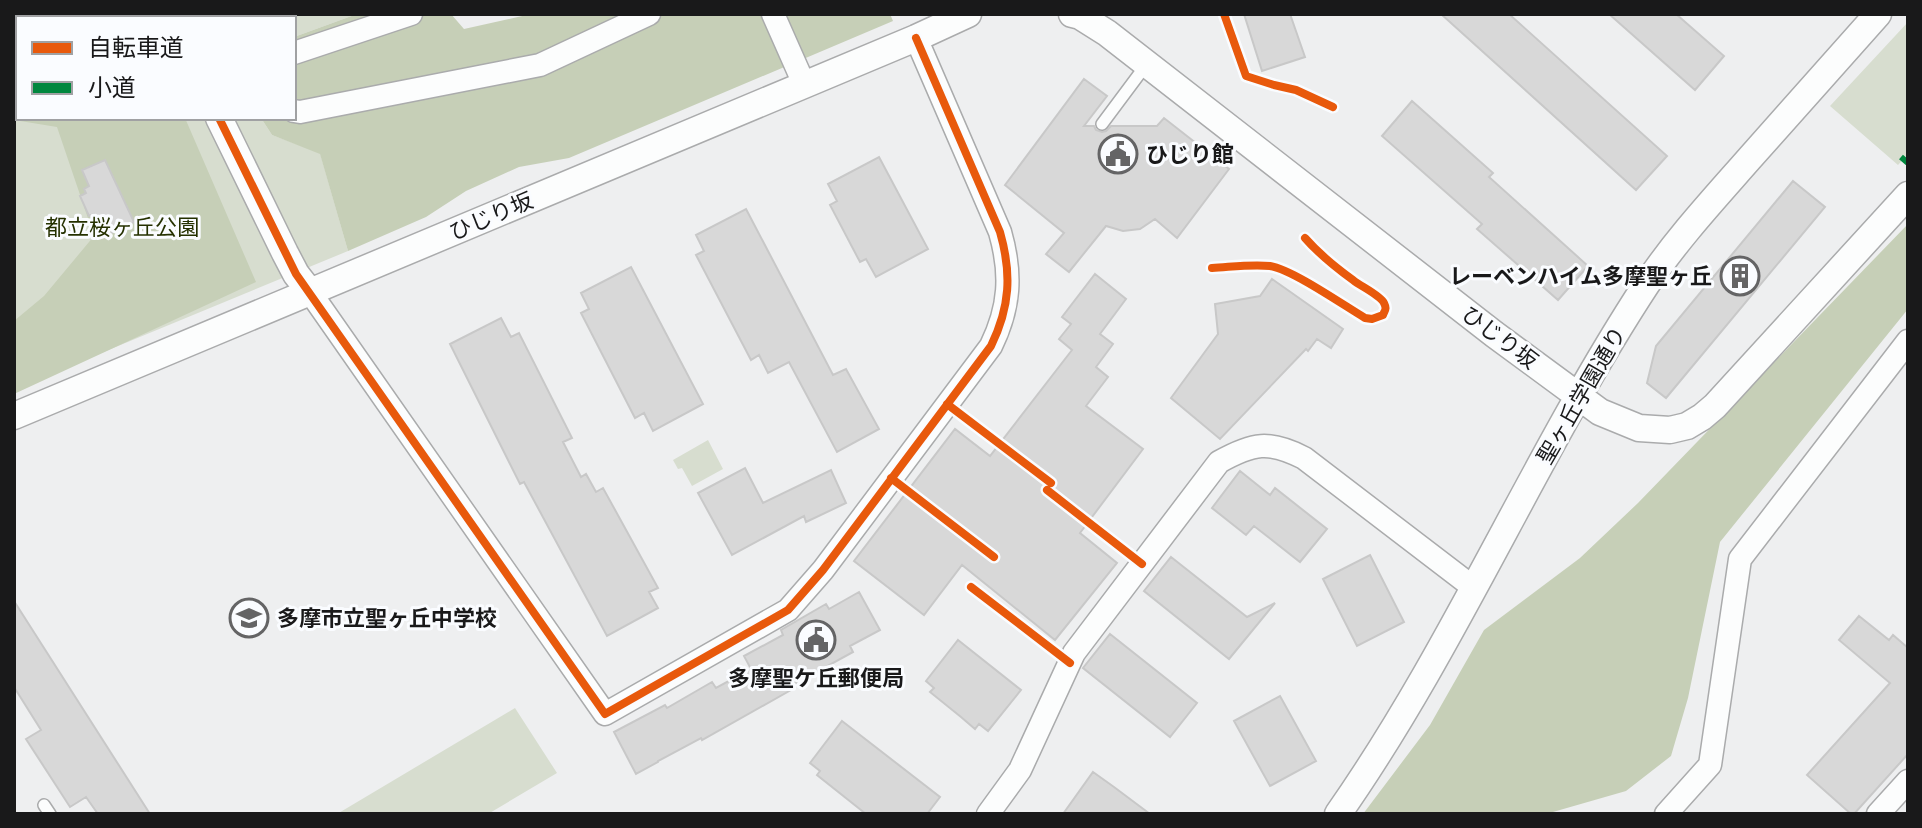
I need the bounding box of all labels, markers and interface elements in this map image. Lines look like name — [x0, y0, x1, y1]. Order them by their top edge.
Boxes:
legend — [16, 16, 296, 120]
text: 自転車道 — [88, 34, 184, 61]
text: 小道 — [88, 74, 136, 101]
public building icon: ひじり館 — [1097, 133, 1139, 175]
place label: ひじり館 — [1146, 141, 1234, 167]
street label: ひじり坂 — [445, 187, 537, 245]
park label: 都立桜ヶ丘公園 — [45, 214, 199, 240]
building icon: レーベンハイム多摩聖ヶ丘 — [1719, 255, 1761, 297]
place label: レーベンハイム多摩聖ヶ丘 — [1449, 263, 1712, 289]
street label: ひじり坂 — [1457, 300, 1543, 374]
street label: 聖ヶ丘学園通り — [1531, 322, 1631, 468]
school or university icon: 多摩市立聖ヶ丘中学校 — [228, 597, 270, 639]
place label: 多摩市立聖ヶ丘中学校 — [277, 605, 497, 631]
public building icon: 多摩聖ケ丘郵便局 — [795, 619, 837, 661]
place label: 多摩聖ケ丘郵便局 — [728, 665, 904, 691]

